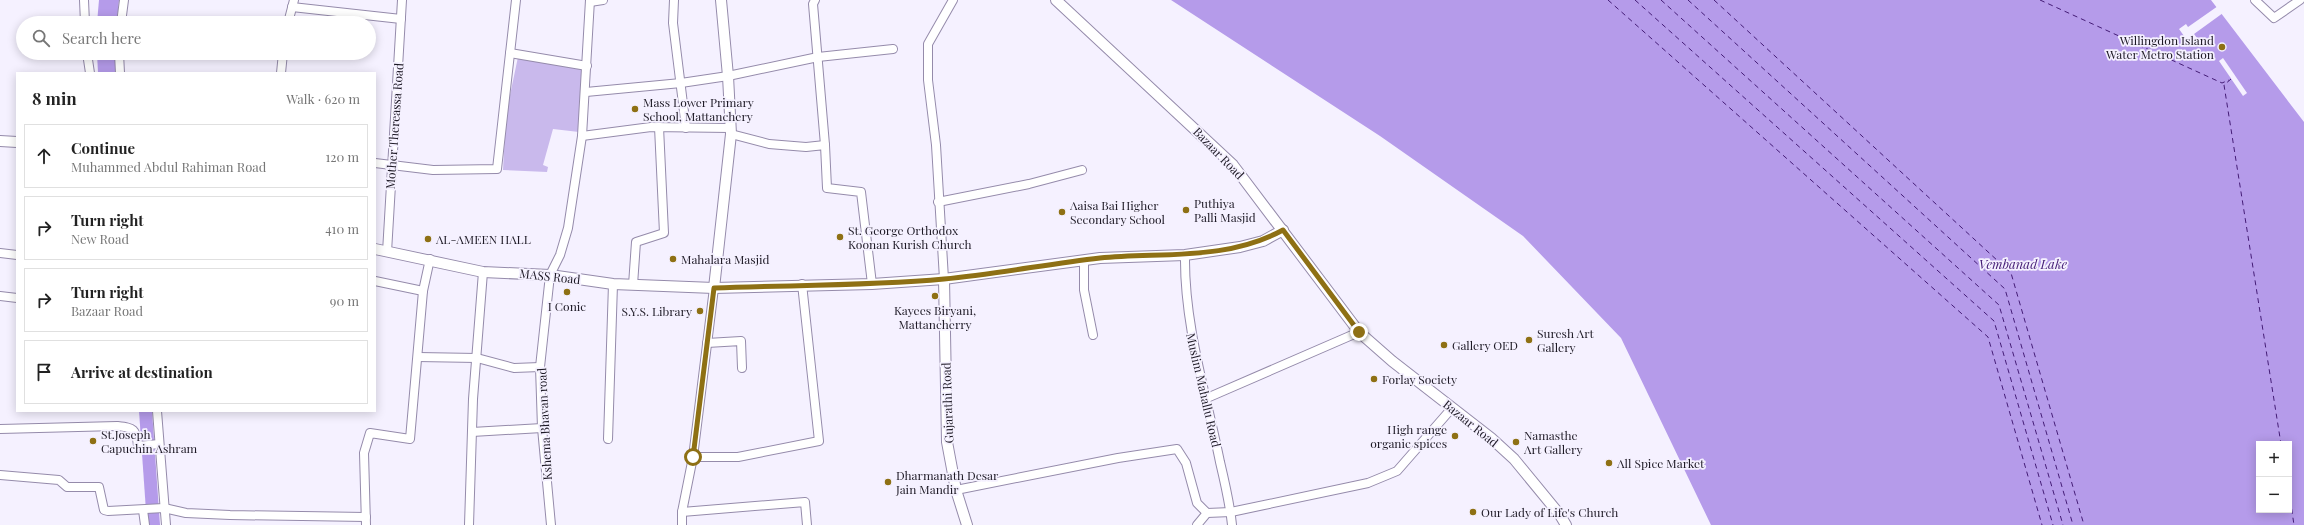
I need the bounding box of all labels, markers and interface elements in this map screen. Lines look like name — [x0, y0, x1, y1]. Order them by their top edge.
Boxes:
search box — [16, 16, 376, 60]
icon: search — [30, 27, 52, 49]
text: Search here — [62, 28, 141, 48]
place label: Willingdon Island Water Metro Station — [2105, 32, 2214, 62]
marker: Willingdon Island Water Metro Station — [2217, 42, 2227, 52]
street label: Mother Thereassa Road — [382, 62, 406, 190]
text: 8 min — [32, 87, 77, 109]
text: Walk · 620 m — [286, 90, 360, 107]
place label: Mass Lower Primary School, Mattanchery — [643, 94, 754, 124]
marker: Mass Lower Primary School, Mattanchery — [630, 104, 640, 114]
street label: Bazaar Road — [1190, 124, 1248, 182]
text: Continue — [71, 138, 135, 158]
icon: ahead — [33, 145, 55, 167]
text: 120 m — [325, 148, 359, 165]
text: Muhammed Abdul Rahiman Road — [71, 158, 266, 175]
place label: Puthiya Palli Masjid — [1194, 195, 1256, 225]
place label: Aaisa Bai Higher Secondary School — [1069, 197, 1166, 227]
marker: Puthiya Palli Masjid — [1181, 205, 1191, 215]
marker: Aaisa Bai Higher Secondary School — [1057, 207, 1067, 217]
text: Turn right — [71, 210, 144, 230]
icon: right — [33, 217, 55, 239]
text: 410 m — [325, 220, 359, 237]
place label: St. George Orthodox Koonan Kurish Church — [848, 222, 972, 252]
text: New Road — [71, 230, 129, 247]
place label: AL-AMEEN HALL — [435, 231, 531, 247]
marker: St. George Orthodox Koonan Kurish Church — [835, 232, 845, 242]
marker: AL-AMEEN HALL — [423, 234, 433, 244]
place label: Mahalara Masjid — [681, 251, 769, 267]
marker: Mahalara Masjid — [668, 254, 678, 264]
water label: Vembanad Lake — [1979, 255, 2068, 272]
street label: MASS Road — [519, 265, 581, 287]
text: Turn right — [71, 282, 144, 302]
marker: I Conic — [562, 287, 572, 297]
icon: right — [33, 289, 55, 311]
marker: Kayees Biryani, Mattancherry — [930, 291, 940, 301]
text: 90 m — [330, 292, 359, 309]
place label: I Conic — [548, 298, 586, 314]
text: Bazaar Road — [71, 302, 143, 319]
place label: Kayees Biryani, Mattancherry — [894, 302, 976, 332]
place label: S.Y.S. Library — [621, 303, 692, 319]
marker: S.Y.S. Library — [695, 306, 705, 316]
route end — [1350, 323, 1368, 341]
place label: Suresh Art Gallery — [1537, 325, 1595, 355]
street label: Muslim Mahallu Road — [1183, 331, 1225, 449]
marker: Suresh Art Gallery — [1524, 335, 1534, 345]
place label: Gallery OED — [1452, 337, 1518, 353]
marker: Gallery OED — [1439, 340, 1449, 350]
icon: arrive — [33, 361, 55, 383]
text: Arrive at destination — [71, 362, 213, 382]
street label: Gujarathi Road — [938, 362, 956, 444]
street label: Kshema Bhavan road — [533, 367, 555, 481]
place label: Forlay Society — [1382, 371, 1457, 387]
marker: Forlay Society — [1369, 374, 1379, 384]
street label: Bazaar Road — [1440, 396, 1502, 450]
place label: High range organic spices — [1370, 421, 1447, 451]
place label: St.Joseph Capuchin Ashram — [101, 426, 198, 456]
place label: Namasthe Art Gallery — [1523, 427, 1583, 457]
marker: High range organic spices — [1450, 431, 1460, 441]
marker: St.Joseph Capuchin Ashram — [88, 436, 98, 446]
marker: Namasthe Art Gallery — [1511, 437, 1521, 447]
map controls — [2256, 441, 2292, 513]
button: + — [2256, 441, 2292, 477]
route start — [684, 448, 702, 466]
place label: All Spice Market — [1616, 455, 1705, 471]
marker: All Spice Market — [1604, 458, 1614, 468]
place label: Dharmanath Desar Jain Mandir — [895, 467, 999, 497]
marker: Dharmanath Desar Jain Mandir — [883, 477, 893, 487]
button: − — [2256, 477, 2292, 513]
place label: Our Lady of Life's Church — [1481, 504, 1618, 520]
marker: Our Lady of Life's Church — [1468, 507, 1478, 517]

